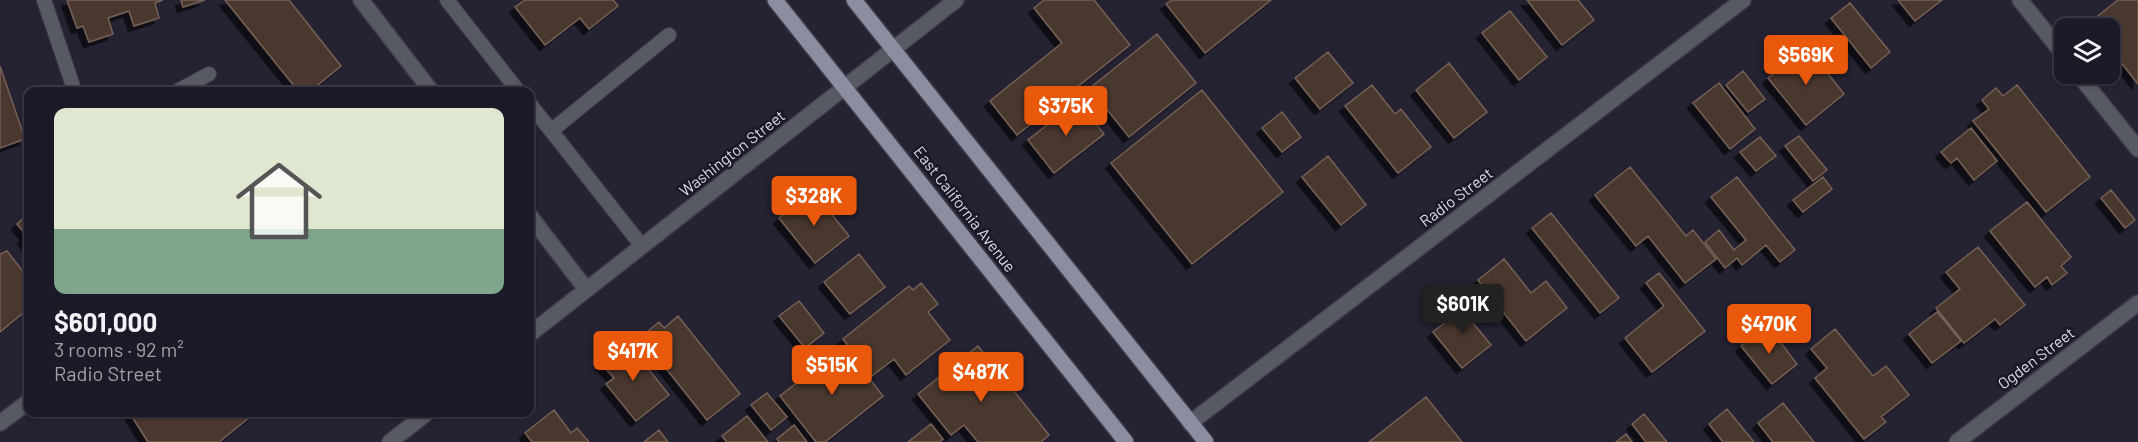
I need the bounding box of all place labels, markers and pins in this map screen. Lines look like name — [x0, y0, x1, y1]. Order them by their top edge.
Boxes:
pin: $569K — [1764, 35, 1848, 86]
pin: $375K — [1024, 86, 1108, 137]
pin: $328K — [772, 176, 856, 227]
pin: $601K — [1421, 284, 1505, 335]
pin: $470K — [1727, 304, 1811, 355]
pin: $417K — [591, 331, 675, 382]
pin: $515K — [790, 345, 874, 396]
pin: $487K — [939, 352, 1023, 403]

